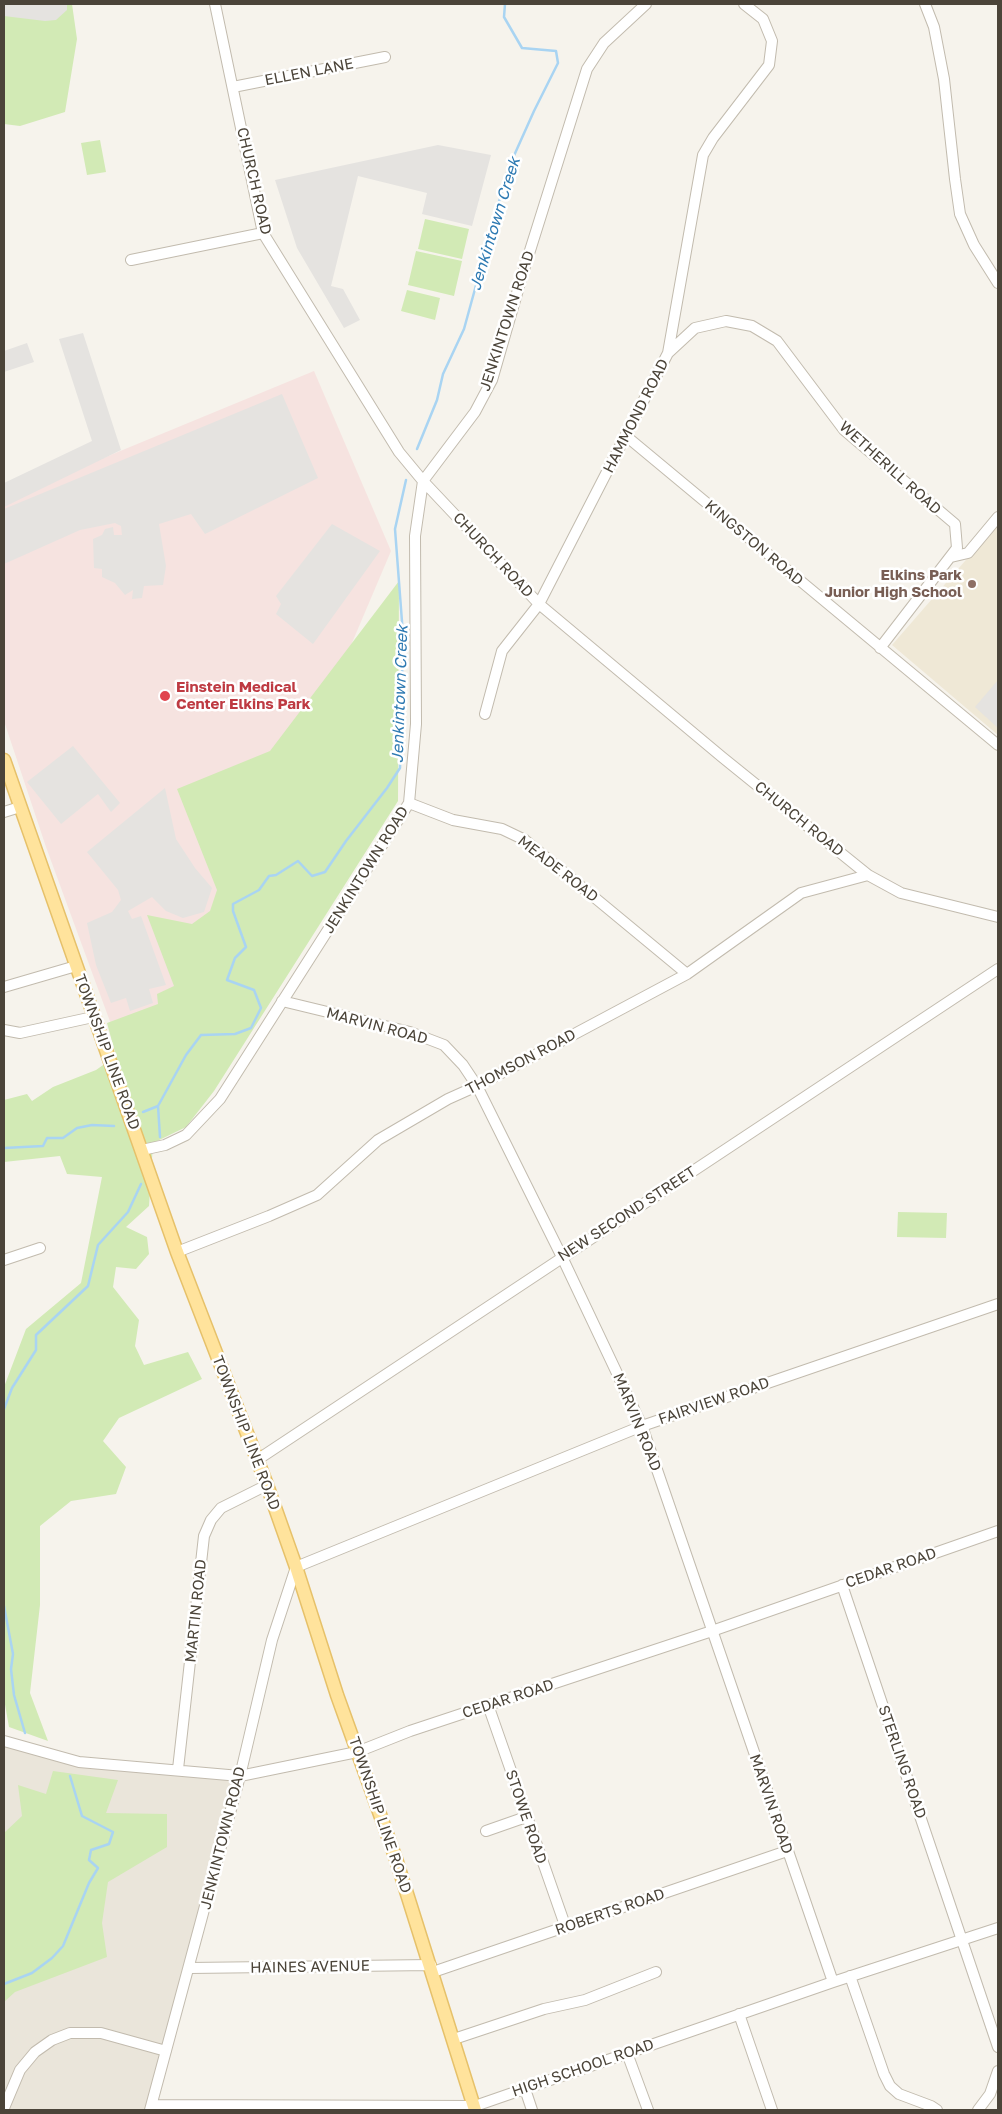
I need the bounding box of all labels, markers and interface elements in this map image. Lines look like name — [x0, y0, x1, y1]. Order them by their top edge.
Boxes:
street label: ELLEN LANE — [263, 55, 355, 89]
street label: CHURCH ROAD — [233, 126, 275, 236]
water label: Jenkintown Creek — [466, 155, 524, 293]
street label: JENKINTOWN ROAD — [476, 249, 538, 393]
street label: HAMMOND ROAD — [599, 356, 673, 476]
street label: WETHERILL ROAD — [835, 418, 945, 518]
street label: KINGSTON ROAD — [701, 496, 807, 590]
street label: CHURCH ROAD — [449, 509, 537, 601]
place label: Elkins Park Junior High School — [824, 566, 962, 601]
marker: Elkins Park Junior High School — [966, 578, 978, 590]
water label: Jenkintown Creek — [388, 625, 412, 763]
place label: Einstein Medical Center Elkins Park — [176, 678, 311, 713]
marker: Einstein Medical Center Elkins Park — [158, 689, 172, 703]
street label: CHURCH ROAD — [751, 778, 847, 860]
street label: JENKINTOWN ROAD — [320, 803, 412, 937]
street label: MEADE ROAD — [514, 832, 602, 906]
street label: TOWNSHIP LINE ROAD — [70, 972, 144, 1132]
street label: MARVIN ROAD — [324, 1004, 430, 1048]
street label: THOMSON ROAD — [463, 1025, 579, 1099]
street label: NEW SECOND STREET — [555, 1163, 699, 1265]
street label: TOWNSHIP LINE ROAD — [208, 1353, 284, 1513]
street label: MARVIN ROAD — [609, 1370, 665, 1474]
street label: FAIRVIEW ROAD — [656, 1374, 772, 1428]
street label: CEDAR ROAD — [843, 1544, 939, 1592]
street label: MARTIN ROAD — [182, 1558, 210, 1664]
street label: CEDAR ROAD — [460, 1676, 556, 1722]
street label: STERLING ROAD — [874, 1703, 930, 1821]
street label: TOWNSHIP LINE ROAD — [345, 1734, 415, 1896]
street label: MARVIN ROAD — [746, 1752, 796, 1856]
street label: JENKINTOWN ROAD — [197, 1765, 249, 1911]
street label: STOWE ROAD — [501, 1768, 551, 1866]
street label: ROBERTS ROAD — [553, 1885, 667, 1939]
street label: HAINES AVENUE — [250, 1957, 370, 1977]
street label: HIGH SCHOOL ROAD — [510, 2035, 656, 2101]

